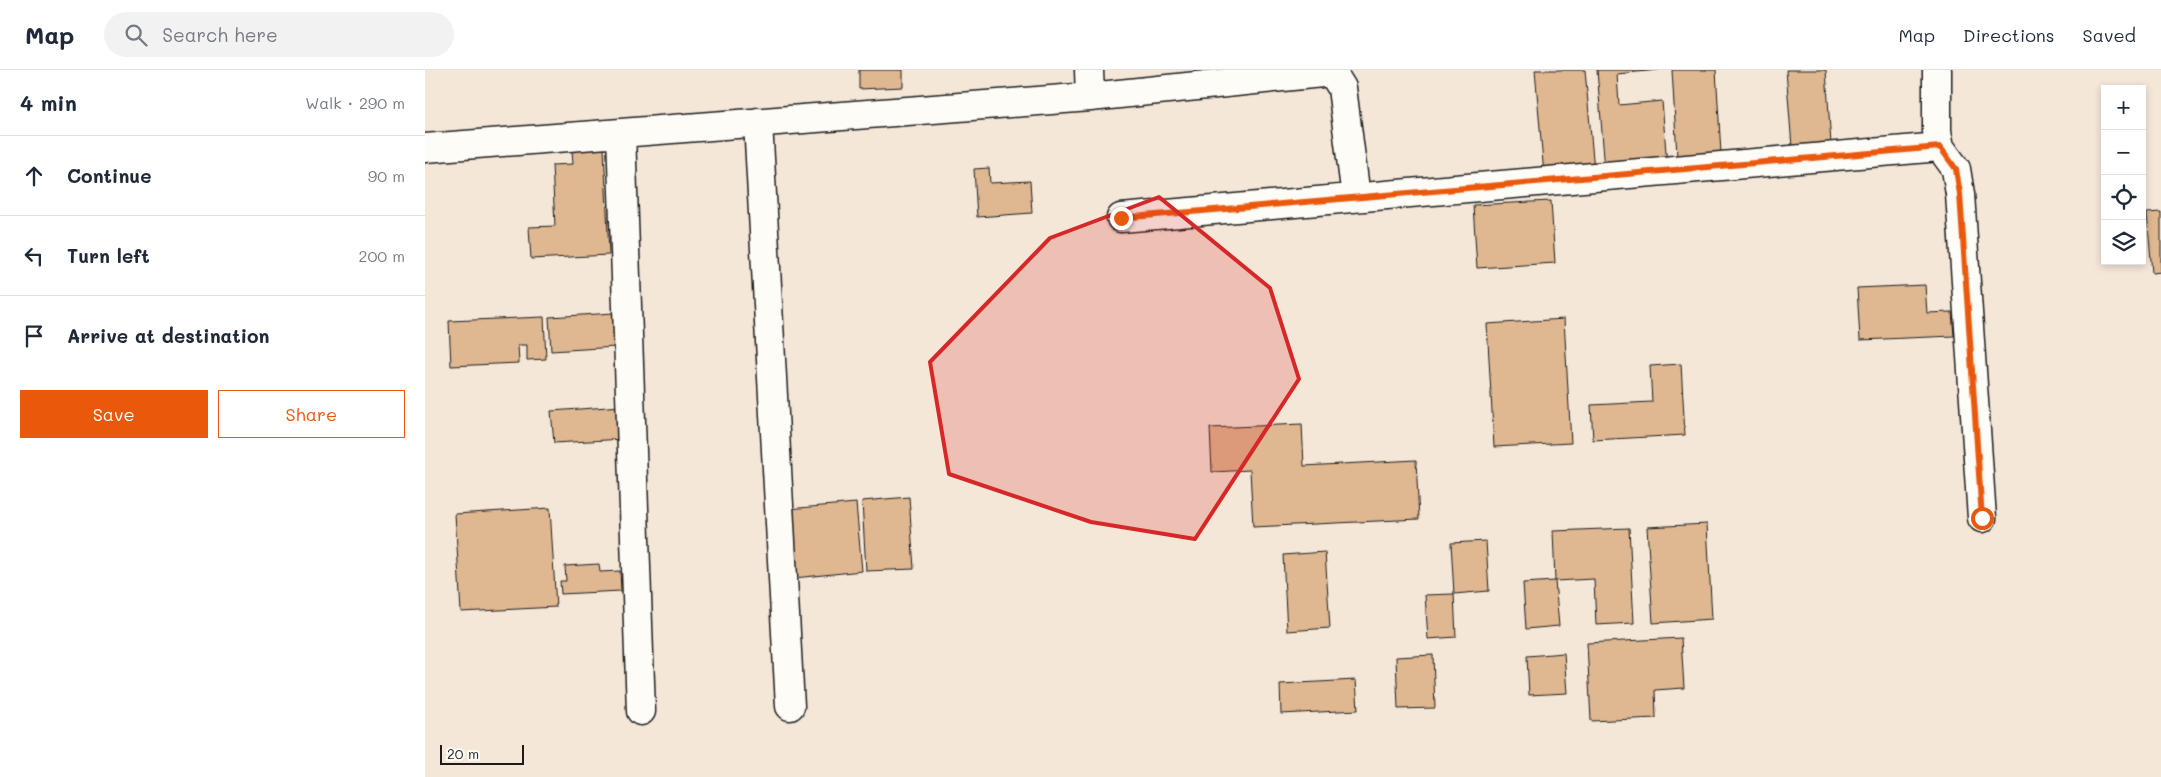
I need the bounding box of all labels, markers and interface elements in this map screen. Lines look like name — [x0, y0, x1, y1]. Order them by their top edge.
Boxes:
search box — [104, 12, 454, 57]
text: Map — [25, 19, 74, 50]
icon: search — [122, 21, 150, 49]
text: Search here — [162, 22, 278, 47]
text: Map — [1898, 23, 1935, 47]
text: Directions — [1963, 23, 2055, 47]
text: Saved — [2083, 23, 2136, 47]
map controls — [2101, 85, 2146, 265]
button: + — [2101, 85, 2146, 130]
text: 4 min — [20, 89, 77, 116]
text: Walk · 290 m — [305, 92, 405, 113]
button: − — [2101, 130, 2146, 175]
icon: ahead — [20, 162, 48, 190]
text: Continue — [67, 163, 152, 188]
text: 90 m — [368, 165, 405, 186]
button: locate — [2101, 175, 2146, 220]
route end — [1110, 207, 1133, 230]
button: layers — [2101, 220, 2146, 265]
icon: left — [20, 242, 48, 270]
text: Turn left — [67, 243, 150, 268]
text: 200 m — [358, 245, 405, 266]
icon: arrive — [20, 322, 48, 350]
text: Arrive at destination — [67, 323, 270, 348]
button: Save — [20, 390, 208, 438]
button: Share — [218, 390, 405, 438]
route start — [1971, 507, 1994, 530]
scale bar — [440, 742, 524, 765]
text: 20 m — [447, 744, 479, 763]

